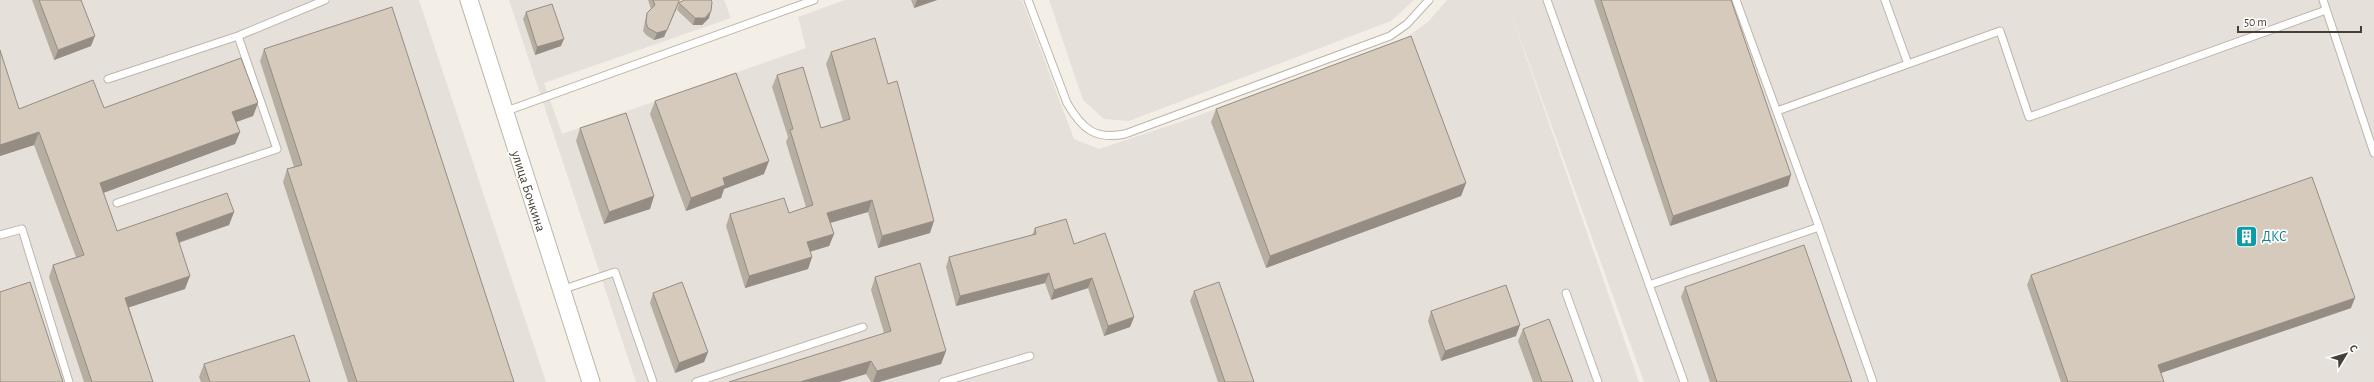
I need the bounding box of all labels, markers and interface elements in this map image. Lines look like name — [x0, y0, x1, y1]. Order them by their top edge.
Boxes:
scale bar — [2238, 8, 2361, 34]
text: 50 m — [2244, 16, 2267, 28]
street label: улица Бочкина — [508, 148, 548, 234]
building icon: ДКС — [2234, 223, 2260, 249]
place label: ДКС — [2262, 230, 2287, 244]
north arrow — [2326, 334, 2366, 374]
text: С — [2347, 342, 2360, 354]

